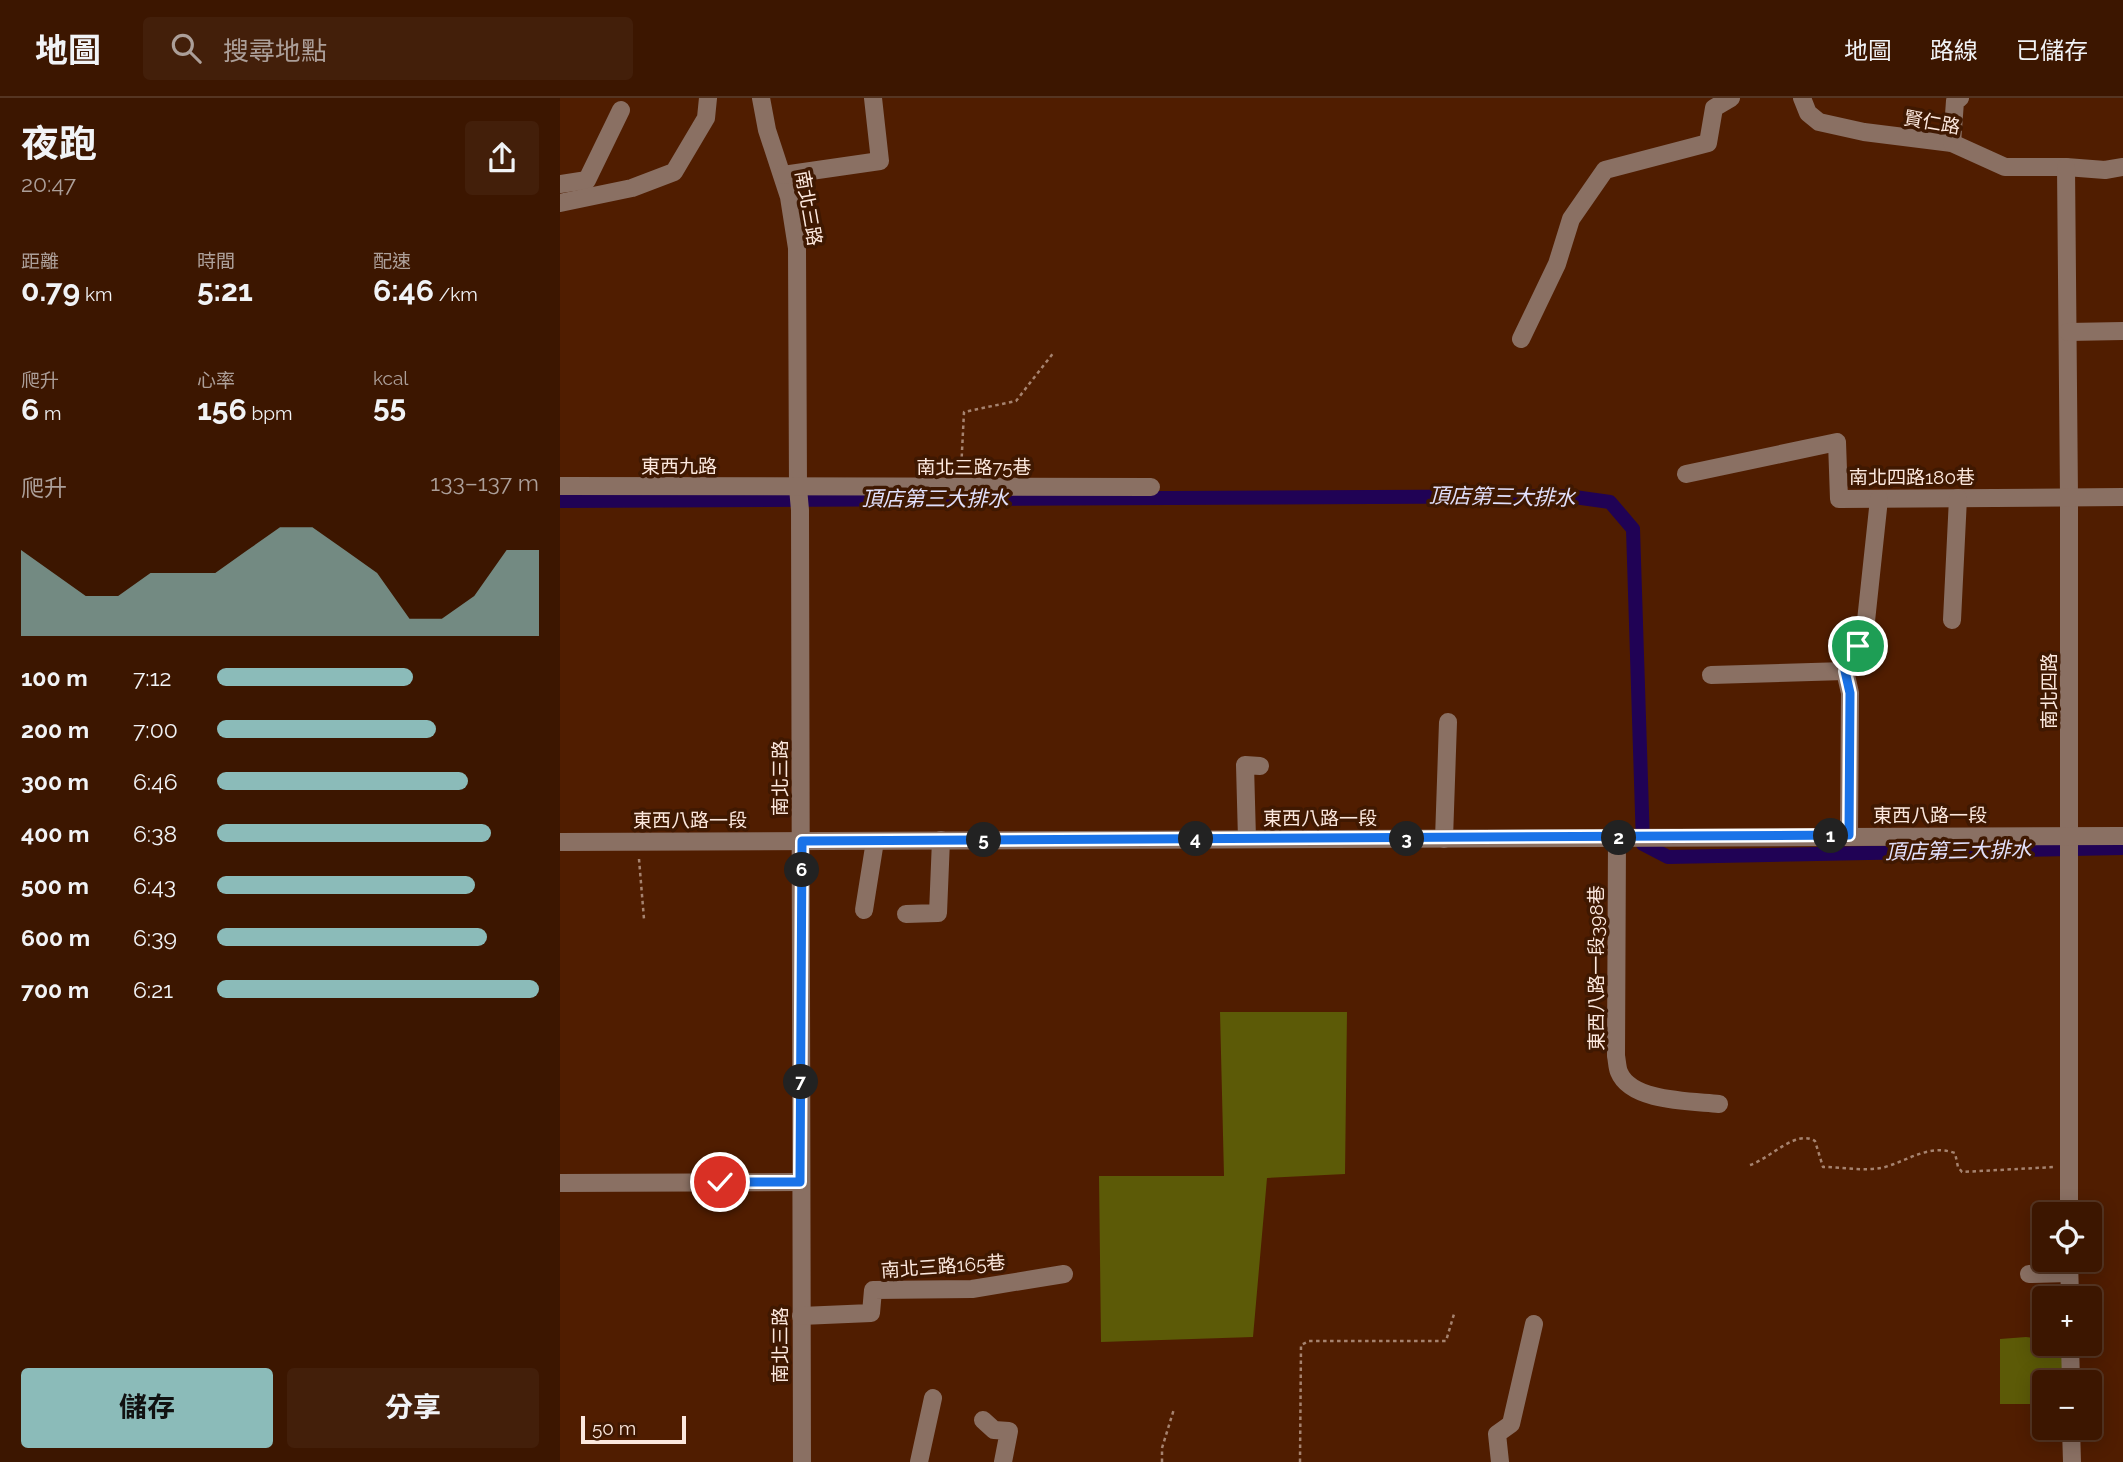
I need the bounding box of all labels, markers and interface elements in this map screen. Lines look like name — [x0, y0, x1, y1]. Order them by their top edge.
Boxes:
search box — [143, 17, 633, 80]
icon: search — [167, 29, 205, 67]
text: 地圖 — [35, 31, 101, 70]
text: 搜尋地點 — [223, 36, 327, 66]
text: 地圖 — [1844, 36, 1892, 65]
text: 路線 — [1930, 36, 1978, 65]
text: 已儲存 — [2016, 36, 2088, 65]
street label: 賢仁路 — [1902, 106, 1962, 138]
text: 夜跑 — [21, 121, 97, 166]
button: share — [465, 121, 539, 195]
street label: 南北三路 — [792, 169, 826, 247]
text: 20:47 — [21, 170, 76, 197]
text: 距離 — [21, 250, 59, 272]
text: 時間 — [197, 250, 235, 272]
text: 配速 — [373, 250, 411, 272]
text: 0.79 — [21, 273, 80, 308]
text: 5:21 — [197, 273, 253, 308]
text: 6:46 — [373, 273, 434, 308]
text: km — [80, 283, 112, 305]
text: /km — [434, 283, 478, 305]
text: kcal — [373, 367, 409, 389]
text: 爬升 — [21, 369, 59, 391]
text: 心率 — [197, 369, 235, 391]
text: 55 — [373, 389, 406, 424]
text: 6 — [21, 392, 39, 427]
text: 156 — [197, 392, 247, 427]
text: m — [39, 402, 62, 424]
text: bpm — [247, 402, 292, 424]
street label: 東西九路 — [641, 455, 717, 477]
street label: 南北三路75巷 — [916, 456, 1032, 478]
street label: 南北四路180巷 — [1849, 466, 1975, 488]
text: 133–137 m — [430, 469, 539, 496]
text: 爬升 — [21, 474, 67, 501]
water label: 頂店第三大排水 — [1428, 483, 1577, 510]
water label: 頂店第三大排水 — [862, 486, 1009, 511]
pin — [1828, 616, 1888, 676]
icon: arrive — [1839, 627, 1877, 665]
street label: 南北四路 — [2038, 653, 2060, 729]
text: 100 m — [21, 664, 88, 691]
text: 7:12 — [133, 664, 171, 691]
text: 200 m — [21, 716, 89, 743]
text: 7:00 — [133, 716, 178, 743]
street label: 南北三路 — [769, 740, 791, 816]
text: 300 m — [21, 768, 89, 795]
text: 6:46 — [133, 768, 178, 795]
street label: 東西八路一段 — [1873, 804, 1987, 826]
street label: 東西八路一段 — [1263, 807, 1377, 829]
street label: 東西八路一段 — [633, 809, 747, 831]
pin: 1 — [1814, 818, 1848, 854]
text: 400 m — [21, 820, 89, 847]
text: 6:38 — [133, 820, 177, 847]
pin: 2 — [1602, 820, 1636, 856]
pin: 5 — [966, 822, 1002, 858]
pin: 4 — [1178, 822, 1214, 856]
pin: 3 — [1390, 822, 1424, 856]
text: 1 — [1826, 824, 1835, 846]
text: 2 — [1613, 826, 1624, 848]
text: 4 — [1190, 827, 1201, 849]
text: 3 — [1401, 827, 1412, 849]
text: 5 — [978, 828, 989, 850]
water label: 頂店第三大排水 — [1884, 837, 2033, 864]
pin: 6 — [784, 852, 820, 888]
text: 6 — [796, 858, 807, 880]
text: 500 m — [21, 872, 89, 899]
text: 6:43 — [133, 872, 176, 899]
street label: 東西八路一段398巷 — [1585, 885, 1607, 1051]
text: 600 m — [21, 924, 90, 951]
text: 6:39 — [133, 924, 177, 951]
text: 700 m — [21, 976, 89, 1003]
text: 6:21 — [133, 976, 173, 1003]
pin: 7 — [784, 1065, 818, 1100]
text: 7 — [795, 1070, 806, 1092]
pin — [690, 1152, 750, 1212]
icon: check — [701, 1163, 739, 1201]
map controls — [2032, 1202, 2102, 1440]
button: locate — [2032, 1202, 2102, 1272]
street label: 南北三路165巷 — [880, 1251, 1006, 1281]
button: + — [2032, 1286, 2102, 1356]
street label: 南北三路 — [769, 1307, 791, 1383]
button: 儲存 — [21, 1368, 273, 1448]
button: 分享 — [287, 1368, 539, 1448]
button: − — [2032, 1370, 2102, 1440]
scale bar — [581, 1413, 686, 1445]
text: 50 m — [592, 1417, 636, 1439]

